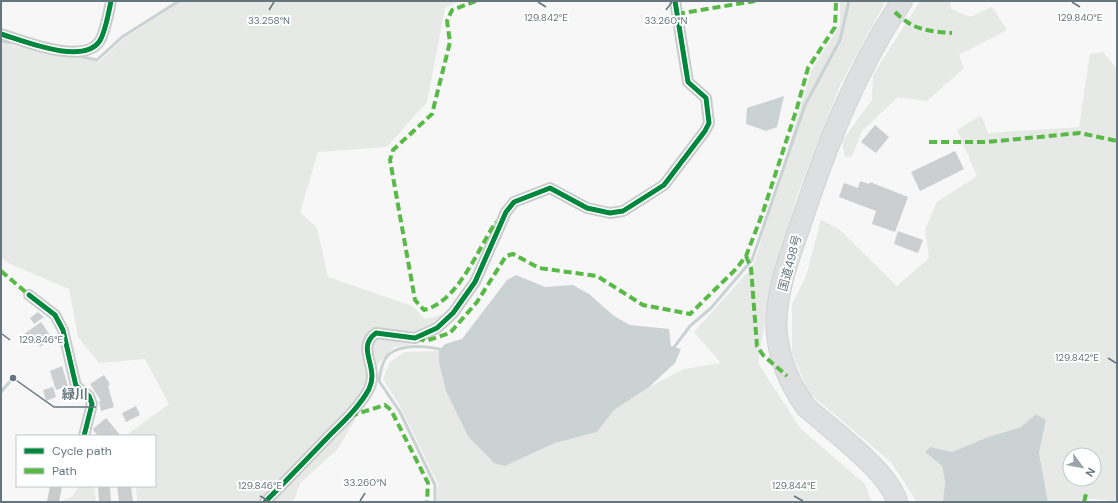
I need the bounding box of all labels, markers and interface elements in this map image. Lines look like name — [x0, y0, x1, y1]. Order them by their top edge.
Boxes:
text: 129.842°E — [524, 11, 568, 24]
text: 129.840°E — [1058, 11, 1103, 24]
text: 33.258°N — [248, 14, 290, 27]
text: 33.260°N — [644, 14, 688, 27]
street label: 国道498号 — [775, 233, 805, 293]
text: 129.846°E — [19, 333, 63, 346]
text: 129.842°E — [1055, 351, 1099, 364]
callout: 緑川 — [54, 382, 96, 407]
text: 緑川 — [61, 386, 88, 403]
legend — [16, 435, 156, 487]
text: Cycle path — [52, 443, 112, 459]
north arrow — [1062, 447, 1102, 487]
text: Path — [52, 463, 77, 479]
text: N — [1082, 465, 1099, 479]
text: 33.260°N — [343, 476, 387, 489]
text: 129.846°E — [238, 479, 282, 492]
text: 129.844°E — [772, 479, 816, 492]

